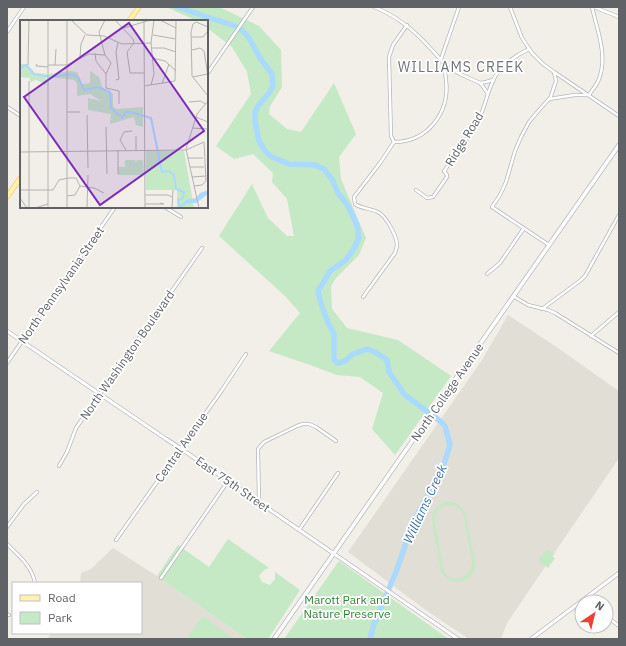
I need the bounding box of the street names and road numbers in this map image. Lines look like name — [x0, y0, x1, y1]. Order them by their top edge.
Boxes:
street label: Ridge Road — [441, 109, 487, 169]
street label: North Pennsylvania Street — [15, 223, 107, 347]
street label: North Washington Boulevard — [77, 287, 177, 423]
street label: North College Avenue — [407, 340, 487, 444]
street label: Central Avenue — [151, 409, 211, 485]
street label: East 75th Street — [193, 453, 273, 515]

